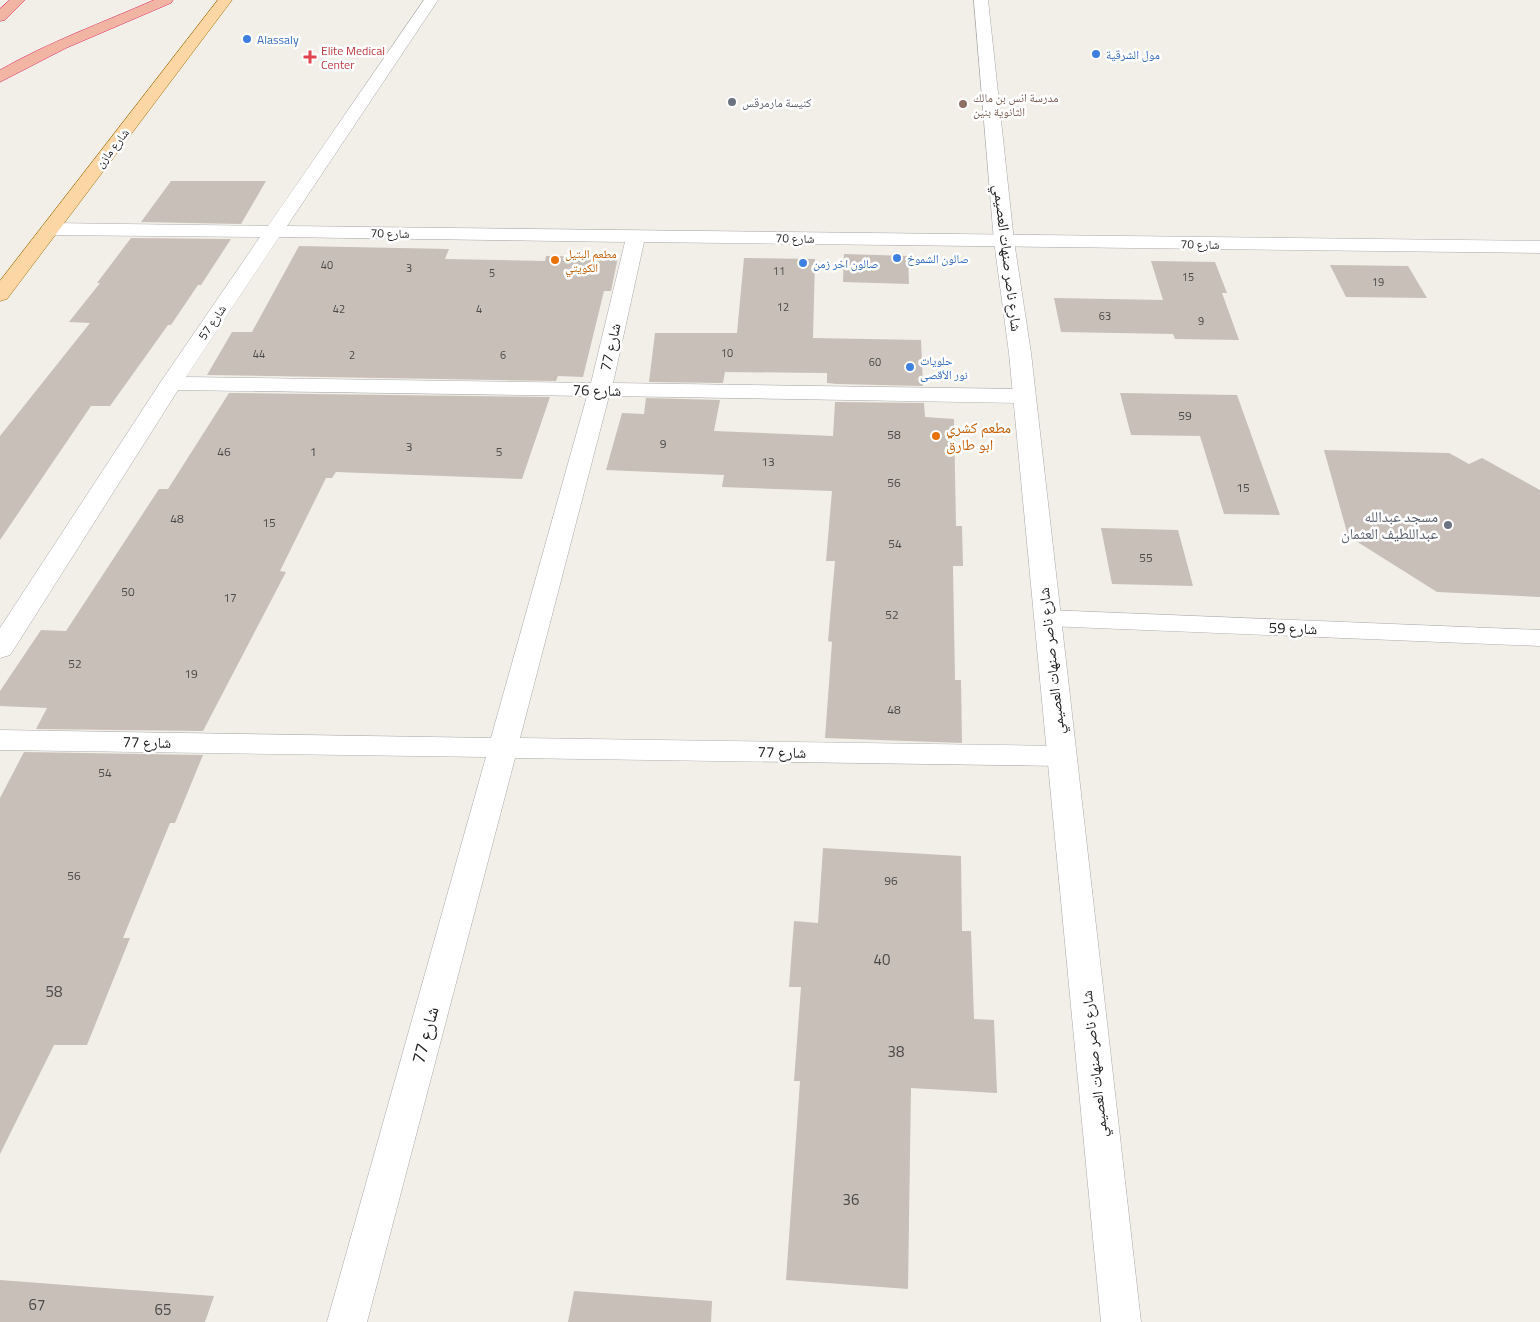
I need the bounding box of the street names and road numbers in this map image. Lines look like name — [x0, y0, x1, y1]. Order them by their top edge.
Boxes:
street label: شارع مازن — [90, 124, 134, 172]
street label: شارع ناصر صنهات العصيمي — [987, 183, 1028, 333]
street label: شارع 70 — [370, 223, 410, 243]
street label: شارع 70 — [775, 228, 815, 248]
street label: شارع 70 — [1180, 234, 1220, 254]
street label: شارع 57 — [193, 300, 231, 343]
street label: شارع 77 — [593, 321, 627, 373]
street label: شارع 76 — [572, 378, 622, 402]
street label: شارع ناصر صنهات العصيمي — [1032, 586, 1071, 736]
street label: شارع 59 — [1268, 616, 1318, 640]
street label: شارع 77 — [122, 730, 172, 754]
street label: شارع 77 — [757, 740, 807, 764]
street label: شارع ناصر صنهات العصيمي — [1075, 989, 1114, 1139]
street label: شارع 77 — [404, 1003, 446, 1067]

